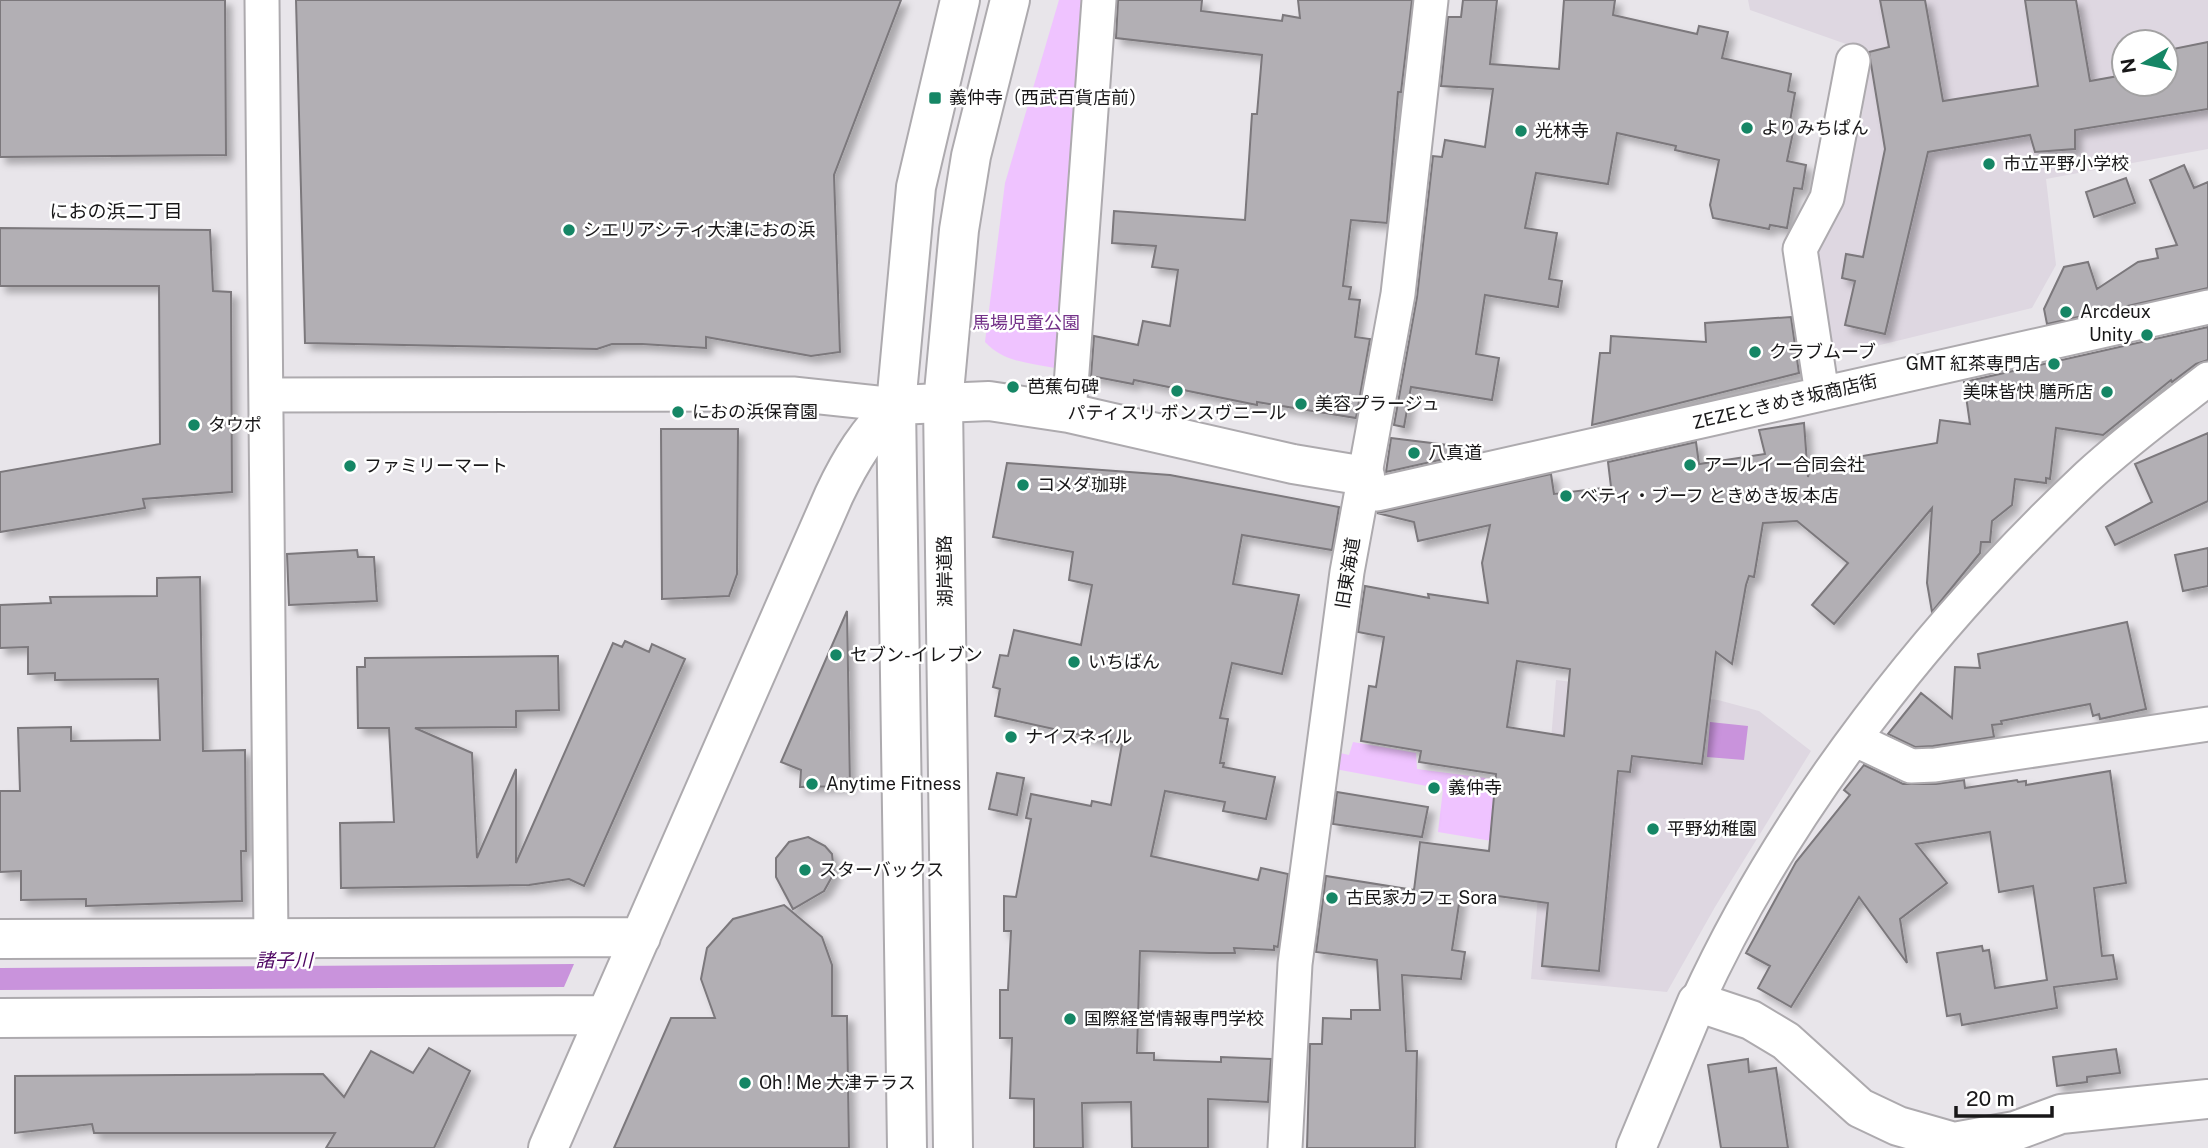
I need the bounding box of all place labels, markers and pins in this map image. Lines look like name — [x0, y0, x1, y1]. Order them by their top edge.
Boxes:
place label: 義仲寺（西武百貨店前） — [949, 87, 1147, 108]
marker: 義仲寺（西武百貨店前） — [927, 90, 943, 106]
place label: よりみちぱん — [1761, 117, 1869, 138]
place label: 光林寺 — [1535, 120, 1589, 141]
marker: よりみちぱん — [1739, 120, 1755, 136]
marker: 光林寺 — [1513, 123, 1529, 139]
place label: 市立平野小学校 — [2003, 153, 2129, 174]
marker: 市立平野小学校 — [1981, 156, 1997, 172]
place label: シエリアシティ大津におの浜 — [583, 219, 815, 240]
marker: シエリアシティ大津におの浜 — [561, 222, 577, 238]
place label: Arcdeux — [2080, 301, 2151, 322]
marker: Arcdeux — [2058, 304, 2074, 320]
place label: Unity — [2089, 324, 2133, 345]
marker: Unity — [2139, 327, 2155, 343]
place label: クラブムーブ — [1769, 341, 1876, 362]
marker: クラブムーブ — [1747, 344, 1763, 360]
place label: GMT 紅茶専門店 — [1906, 353, 2040, 374]
marker: GMT 紅茶専門店 — [2046, 356, 2062, 372]
place label: 芭蕉句碑 — [1027, 376, 1099, 397]
marker: 芭蕉句碑 — [1005, 379, 1021, 395]
place label: 美味皆快 膳所店 — [1963, 381, 2093, 402]
marker: パティスリ ボンスヴニール — [1169, 383, 1185, 399]
marker: 美味皆快 膳所店 — [2099, 384, 2115, 400]
place label: 美容プラージュ — [1315, 393, 1439, 414]
marker: 美容プラージュ — [1293, 396, 1309, 412]
place label: におの浜保育園 — [692, 401, 818, 422]
place label: パティスリ ボンスヴニール — [1068, 402, 1286, 423]
marker: におの浜保育園 — [670, 404, 686, 420]
place label: タウポ — [208, 414, 262, 435]
marker: タウポ — [186, 417, 202, 433]
place label: 八真道 — [1428, 442, 1482, 463]
marker: 八真道 — [1406, 445, 1422, 461]
place label: アールイー合同会社 — [1704, 454, 1865, 475]
place label: ファミリーマート — [364, 455, 508, 476]
marker: アールイー合同会社 — [1682, 457, 1698, 473]
marker: ファミリーマート — [342, 458, 358, 474]
place label: コメダ珈琲 — [1037, 474, 1127, 495]
marker: コメダ珈琲 — [1015, 477, 1031, 493]
place label: べティ・ブーフ ときめき坂 本店 — [1580, 485, 1839, 506]
marker: べティ・ブーフ ときめき坂 本店 — [1558, 488, 1574, 504]
place label: セブン-イレブン — [850, 644, 983, 665]
marker: セブン-イレブン — [828, 647, 844, 663]
place label: いちばん — [1088, 651, 1160, 672]
marker: いちばん — [1066, 654, 1082, 670]
place label: ナイスネイル — [1025, 726, 1132, 747]
marker: ナイスネイル — [1003, 729, 1019, 745]
place label: Anytime Fitness — [826, 773, 961, 794]
marker: Anytime Fitness — [804, 776, 820, 792]
place label: 義仲寺 — [1448, 777, 1502, 798]
marker: 義仲寺 — [1426, 780, 1442, 796]
place label: 平野幼稚園 — [1667, 818, 1757, 839]
marker: 平野幼稚園 — [1645, 821, 1661, 837]
place label: スターバックス — [819, 859, 944, 880]
marker: スターバックス — [797, 862, 813, 878]
place label: 古民家カフェ Sora — [1346, 887, 1497, 908]
marker: 古民家カフェ Sora — [1324, 890, 1340, 906]
place label: 国際経営情報専門学校 — [1084, 1008, 1264, 1029]
marker: 国際経営情報専門学校 — [1062, 1011, 1078, 1027]
place label: Oh ! Me 大津テラス — [759, 1072, 916, 1093]
marker: Oh ! Me 大津テラス — [737, 1075, 753, 1091]

